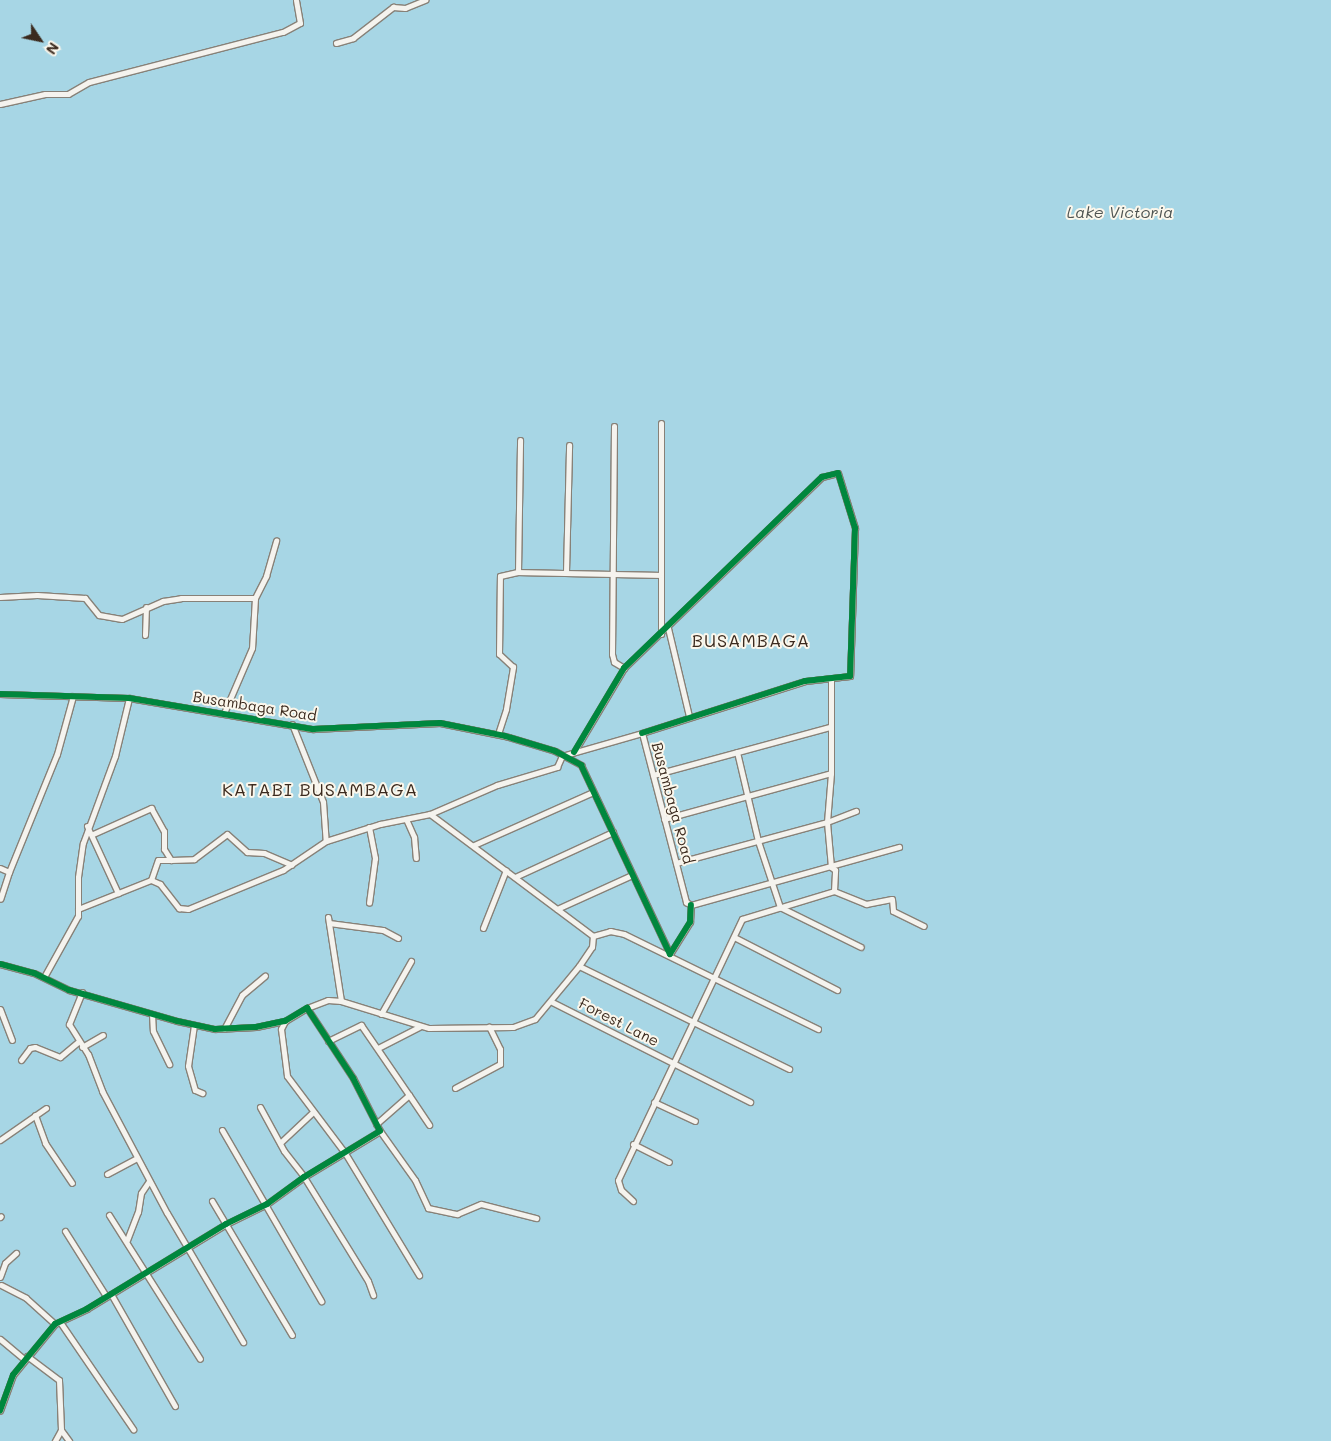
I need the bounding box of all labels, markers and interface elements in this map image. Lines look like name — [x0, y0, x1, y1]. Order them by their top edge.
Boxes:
north arrow — [15, 15, 65, 65]
text: N — [42, 39, 64, 58]
water label: Lake Victoria — [1067, 202, 1173, 222]
district label: BUSAMBAGA — [691, 629, 811, 651]
street label: Busambaga Road — [192, 687, 318, 725]
street label: Busambaga Road — [648, 740, 698, 866]
district label: KATABI BUSAMBAGA — [220, 778, 420, 800]
street label: Forest Lane — [576, 994, 662, 1050]

